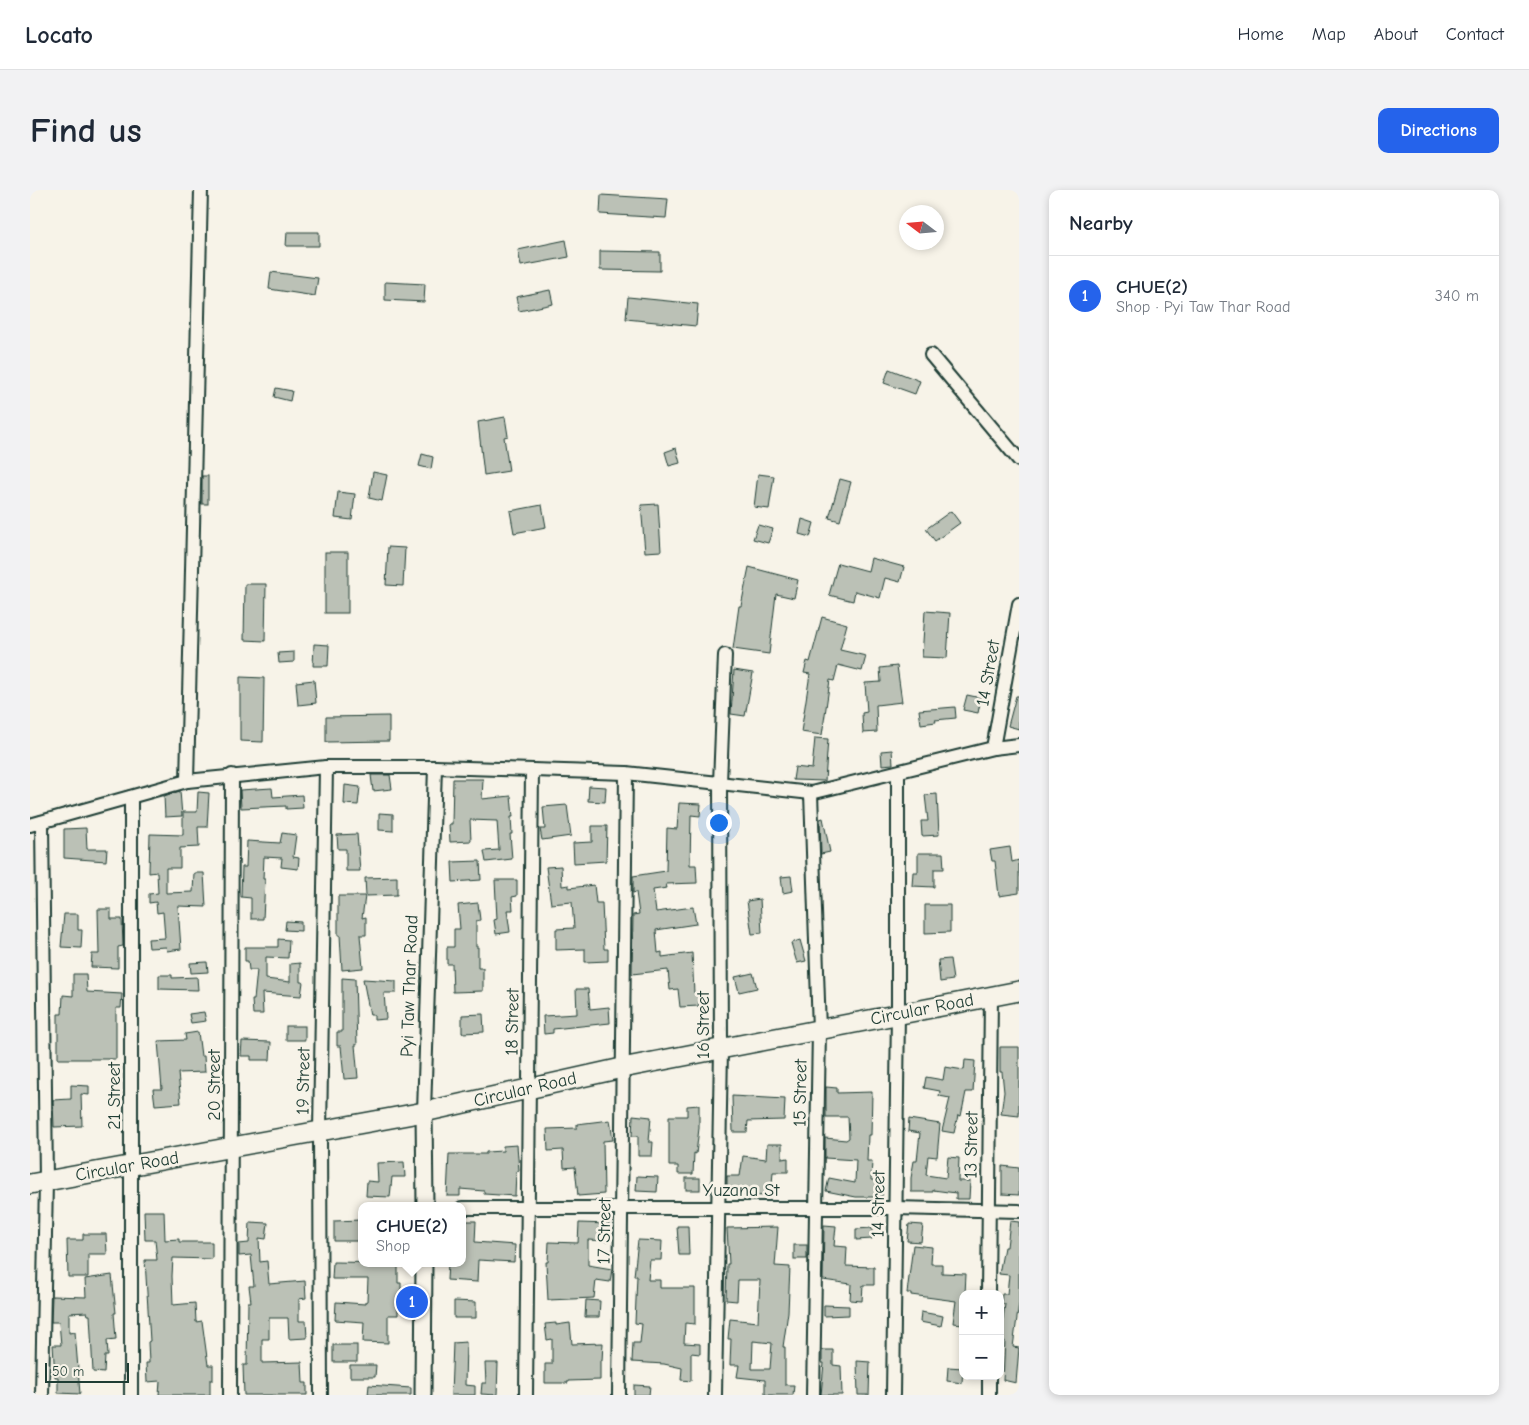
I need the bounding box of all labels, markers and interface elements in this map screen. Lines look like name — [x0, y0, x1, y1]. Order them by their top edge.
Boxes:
text: Locato — [25, 21, 93, 49]
text: Home — [1237, 24, 1284, 45]
text: Map — [1312, 24, 1346, 45]
text: About — [1374, 24, 1418, 45]
text: Contact — [1446, 24, 1504, 45]
button: Directions — [1378, 108, 1499, 153]
text: Find us — [30, 110, 142, 151]
north arrow — [899, 205, 944, 250]
text: Nearby — [1069, 211, 1133, 235]
text: CHUE(2) — [1116, 276, 1188, 298]
text: 1 — [1082, 287, 1088, 305]
text: 340 m — [1435, 287, 1479, 305]
text: Shop · Pyi Taw Thar Road — [1116, 298, 1290, 316]
street label: 14 Street — [972, 637, 1005, 708]
your location — [706, 810, 732, 836]
street label: Pyi Taw Thar Road — [397, 915, 422, 1058]
street label: 18 Street — [501, 987, 524, 1056]
street label: Circular Road — [869, 989, 976, 1030]
street label: 16 Street — [693, 990, 714, 1059]
street label: 19 Street — [292, 1046, 315, 1115]
street label: 20 Street — [204, 1048, 225, 1121]
street label: 15 Street — [789, 1058, 812, 1127]
street label: 21 Street — [104, 1061, 125, 1130]
street label: Circular Road — [472, 1067, 579, 1112]
street label: 13 Street — [960, 1110, 983, 1179]
street label: Circular Road — [74, 1147, 181, 1186]
street label: 14 Street — [867, 1170, 890, 1238]
street label: Yuzana St — [703, 1180, 780, 1201]
street label: 17 Street — [593, 1197, 616, 1265]
popup — [358, 1202, 466, 1267]
text: CHUE(2) — [376, 1215, 448, 1237]
text: Shop — [376, 1237, 410, 1255]
pin: 1 — [396, 1283, 428, 1321]
map controls — [959, 1290, 1004, 1380]
button: + — [959, 1290, 1004, 1335]
button: − — [959, 1335, 1004, 1380]
scale bar — [45, 1360, 129, 1383]
text: 50 m — [52, 1363, 84, 1380]

